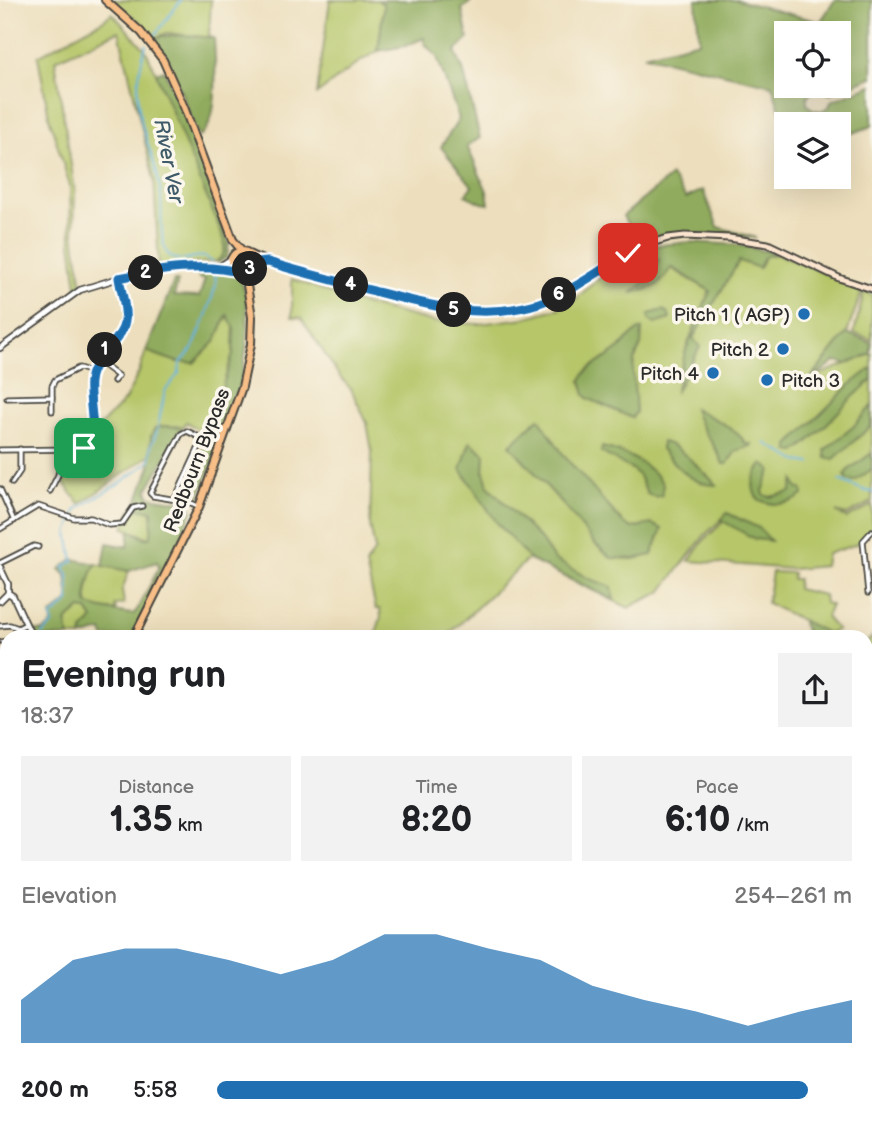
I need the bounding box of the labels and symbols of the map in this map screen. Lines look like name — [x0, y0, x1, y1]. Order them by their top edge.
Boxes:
water label: River Ver — [148, 117, 189, 207]
pin — [598, 223, 658, 283]
pin: 3 — [232, 252, 268, 286]
pin: 2 — [128, 256, 164, 290]
pin: 4 — [334, 268, 368, 302]
pin: 6 — [542, 278, 576, 312]
pin: 5 — [436, 292, 472, 328]
place label: Pitch 1 ( AGP) — [674, 304, 790, 327]
marker: Pitch 1 ( AGP) — [796, 306, 812, 322]
pin: 1 — [88, 332, 122, 368]
place label: Pitch 2 — [710, 339, 770, 362]
marker: Pitch 2 — [775, 341, 791, 357]
place label: Pitch 4 — [640, 363, 699, 386]
marker: Pitch 4 — [705, 365, 721, 381]
place label: Pitch 3 — [781, 370, 840, 393]
marker: Pitch 3 — [759, 372, 775, 388]
street label: Redbourn Bypass — [159, 385, 235, 536]
pin — [54, 418, 114, 478]

